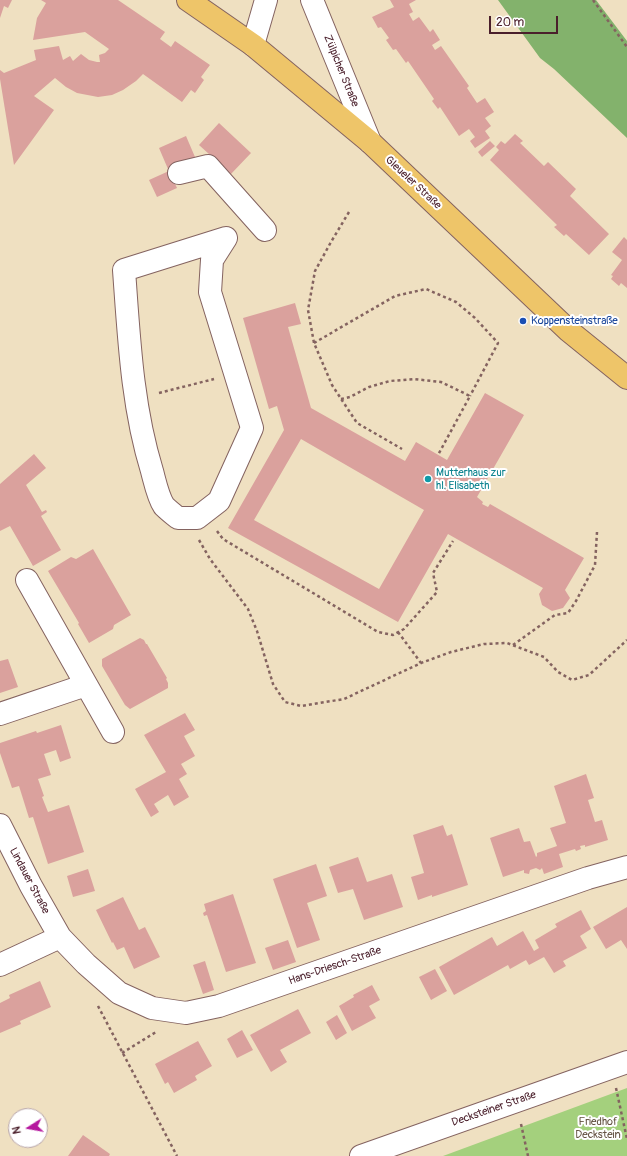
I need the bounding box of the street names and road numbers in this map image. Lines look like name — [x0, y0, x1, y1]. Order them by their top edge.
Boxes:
street label: Zülpicher Straße — [321, 33, 361, 109]
street label: Gleueler Straße — [382, 154, 444, 212]
street label: Lindauer Straße — [6, 846, 52, 916]
street label: Hans-Driesch-Straße — [287, 944, 383, 988]
street label: Decksteiner Straße — [450, 1088, 538, 1130]

